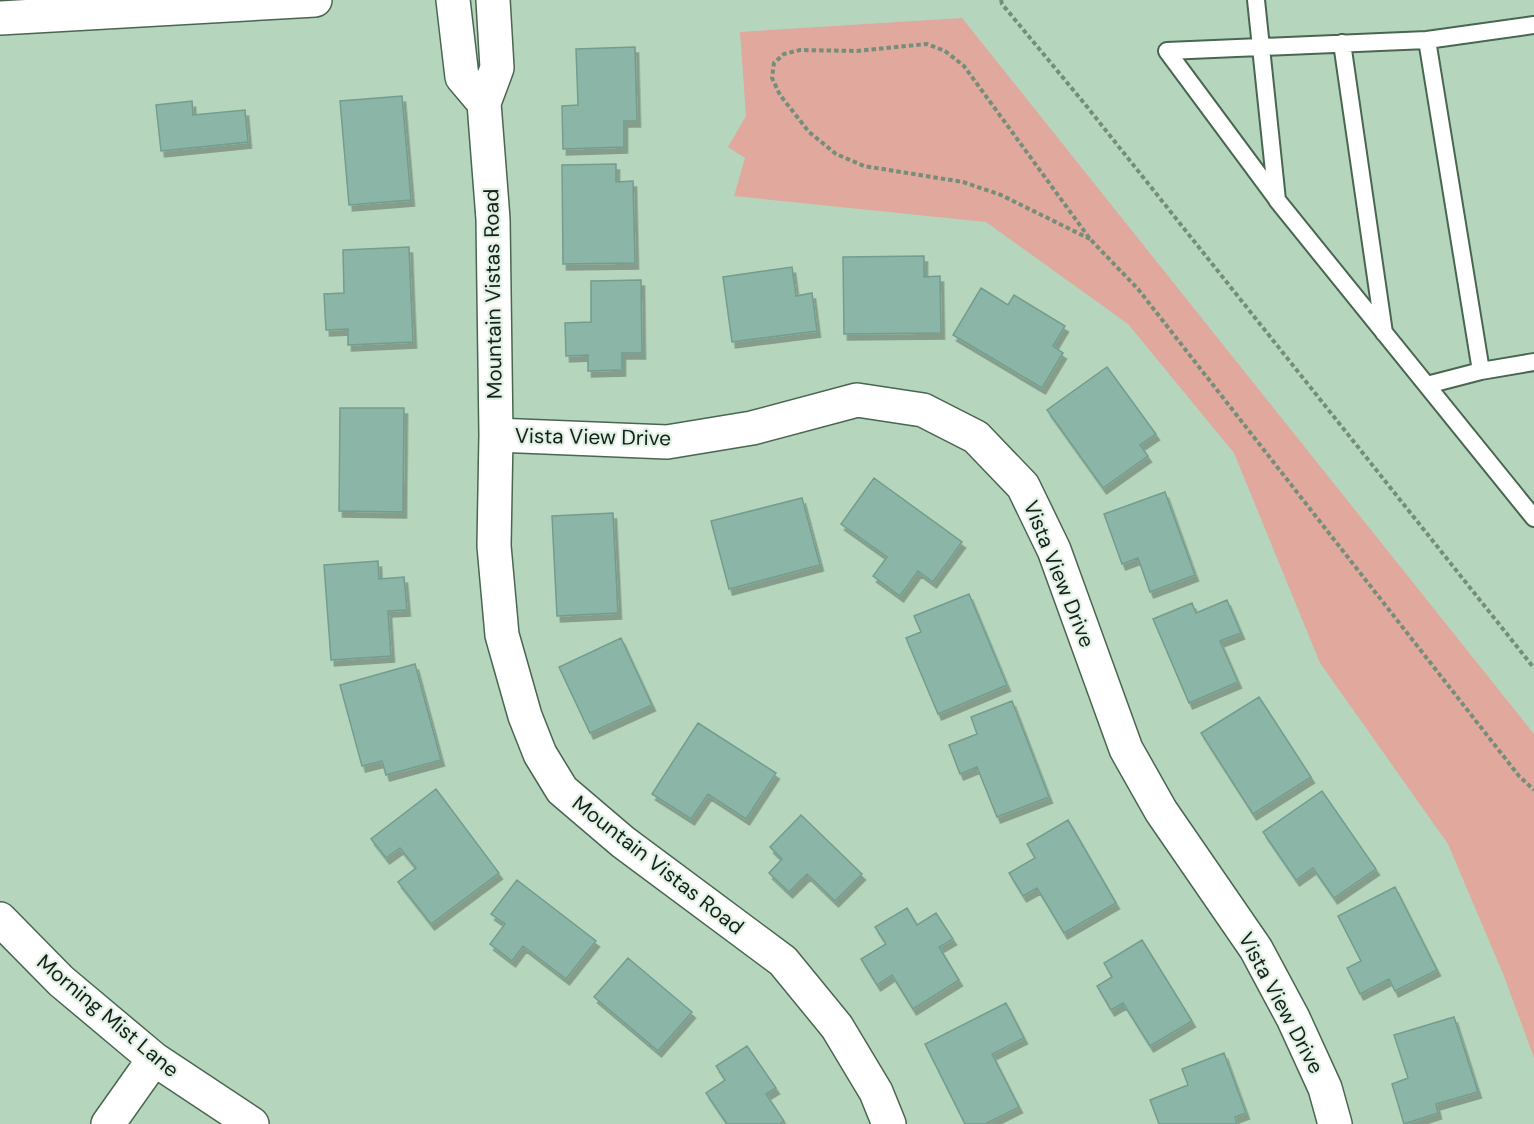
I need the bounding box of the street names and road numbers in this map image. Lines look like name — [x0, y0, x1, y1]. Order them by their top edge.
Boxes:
street label: Mountain Vistas Road — [477, 189, 509, 399]
street label: Vista View Drive — [515, 422, 671, 452]
street label: Vista View Drive — [1017, 496, 1101, 652]
street label: Mountain Vistas Road — [566, 789, 750, 941]
street label: Vista View Drive — [1232, 927, 1330, 1079]
street label: Morning Mist Lane — [31, 948, 185, 1084]

